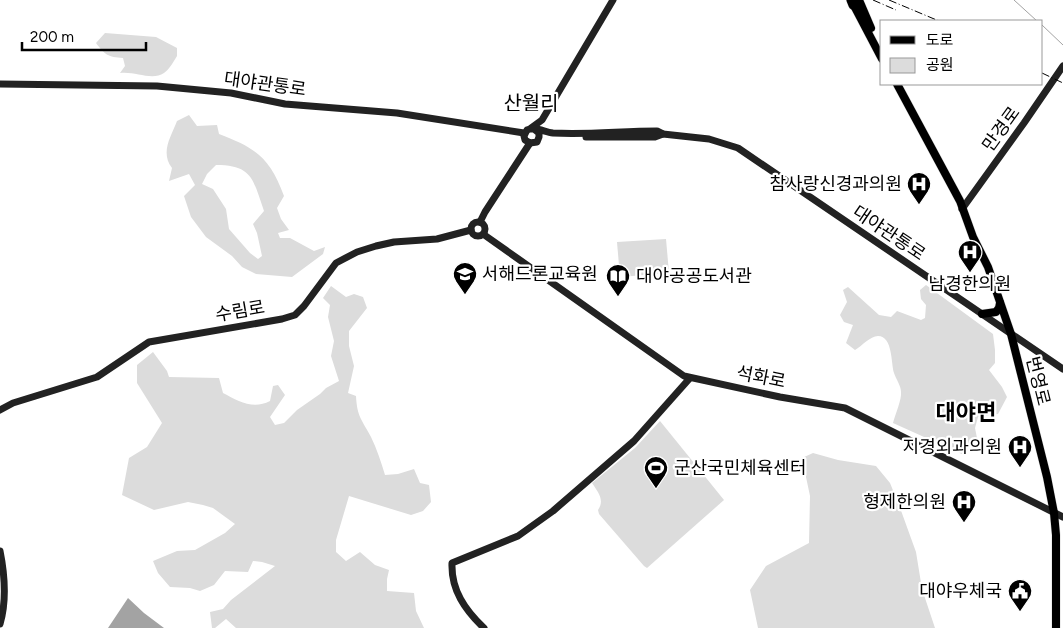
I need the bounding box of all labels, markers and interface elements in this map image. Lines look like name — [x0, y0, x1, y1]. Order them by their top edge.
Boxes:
scale bar — [22, 20, 146, 52]
legend — [880, 20, 1043, 85]
text: 200 m — [30, 28, 74, 46]
text: 도로 — [926, 31, 954, 49]
text: 공원 — [926, 56, 954, 74]
street label: 대야관통로 — [222, 67, 308, 101]
district label: 산월리 — [503, 91, 559, 115]
street label: 만경로 — [977, 102, 1025, 156]
hospital icon: 참사랑신경과의원 — [906, 171, 932, 205]
place label: 참사랑신경과의원 — [770, 173, 902, 195]
street label: 대야관통로 — [849, 201, 929, 265]
hospital icon: 남경한의원 — [957, 239, 983, 273]
school or university icon: 서해드론교육원 — [452, 261, 478, 295]
place label: 서해드론교육원 — [482, 263, 598, 285]
library icon: 대야공공도서관 — [605, 263, 631, 297]
place label: 대야공공도서관 — [636, 265, 752, 287]
place label: 남경한의원 — [929, 273, 1011, 295]
street label: 수림로 — [214, 296, 266, 326]
street label: 번영로 — [1021, 354, 1055, 408]
street label: 석화로 — [735, 361, 787, 393]
district label: 대야면 — [936, 399, 996, 426]
hospital icon: 지경외과의원 — [1007, 434, 1033, 468]
place label: 지경외과의원 — [903, 436, 1002, 458]
sports icon: 군산국민체육센터 — [643, 455, 669, 489]
place label: 군산국민체육센터 — [674, 457, 806, 479]
hospital icon: 형제한의원 — [951, 489, 977, 523]
place label: 형제한의원 — [863, 491, 946, 513]
public building icon: 대야우체국 — [1007, 578, 1033, 612]
place label: 대야우체국 — [919, 580, 1002, 602]

